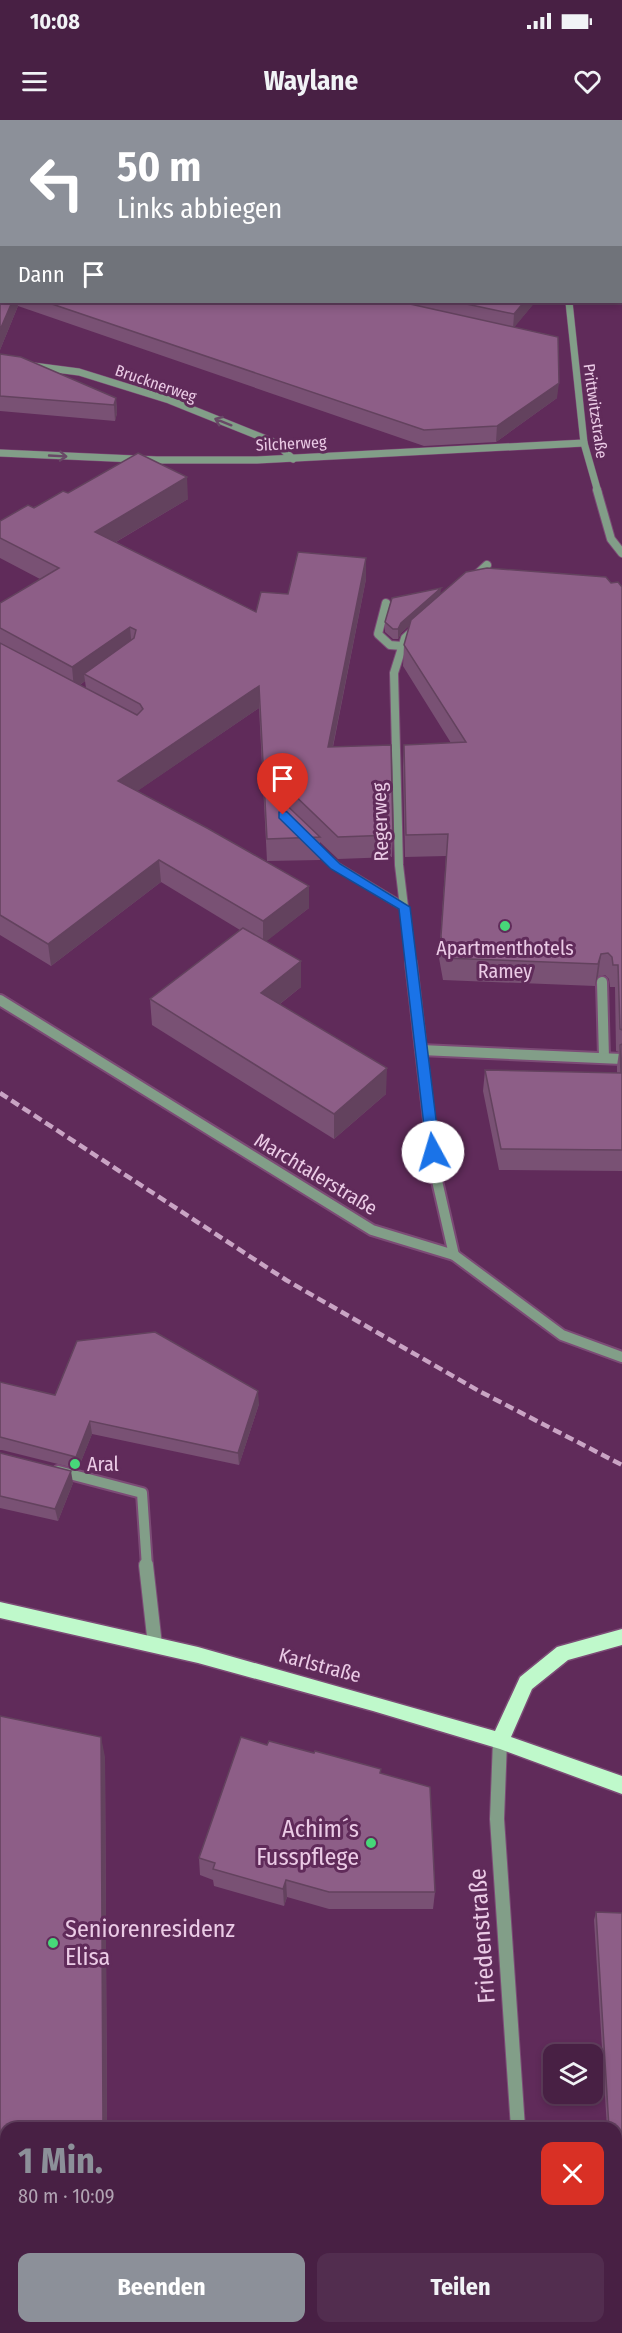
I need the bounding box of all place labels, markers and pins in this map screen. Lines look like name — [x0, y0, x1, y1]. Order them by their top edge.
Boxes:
pin — [257, 753, 308, 815]
marker: Apartmenthotels Ramey — [498, 919, 512, 933]
place label: Apartmenthotels Ramey — [436, 936, 574, 983]
place label: Aral — [87, 1452, 119, 1476]
marker: Aral — [68, 1457, 82, 1471]
place label: Achim´s Fusspflege — [256, 1815, 359, 1871]
marker: Achim´s Fusspflege — [364, 1836, 378, 1850]
place label: Seniorenresidenz Elisa — [65, 1915, 235, 1971]
marker: Seniorenresidenz Elisa — [46, 1936, 60, 1950]

